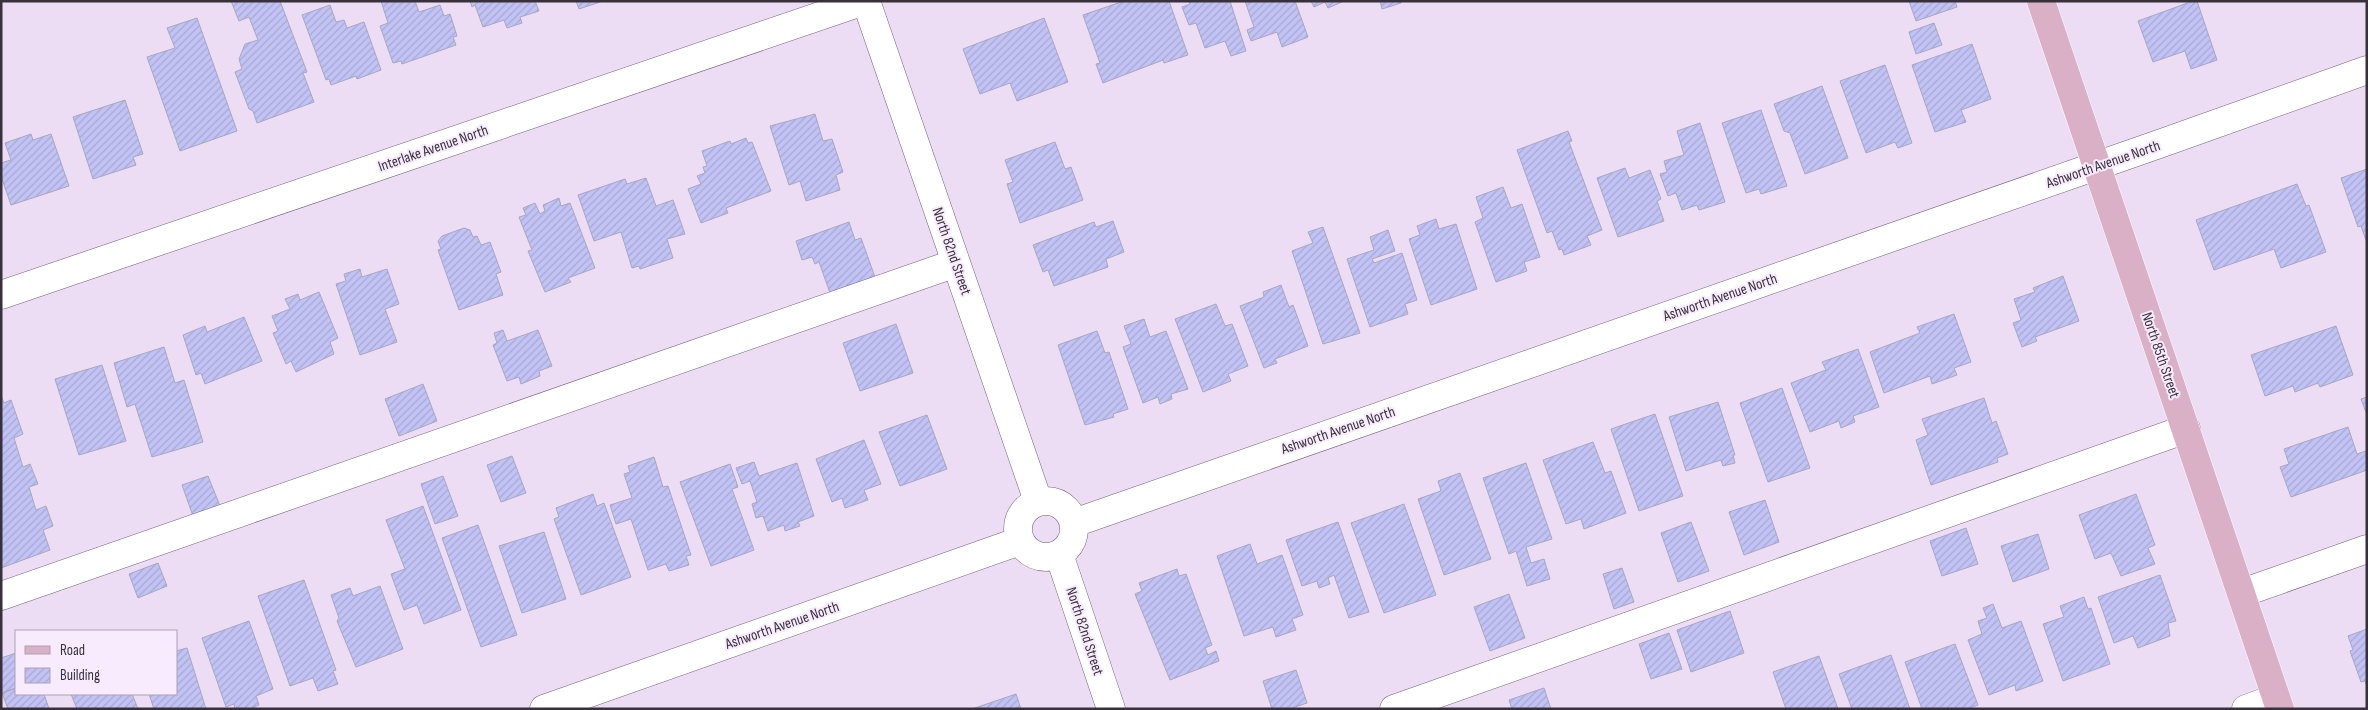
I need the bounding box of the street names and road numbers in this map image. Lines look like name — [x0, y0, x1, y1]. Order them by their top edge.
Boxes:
street label: Interlake Avenue North — [376, 121, 491, 176]
street label: Ashworth Avenue North — [2043, 136, 2163, 193]
street label: North 82nd Street — [928, 205, 976, 298]
street label: Ashworth Avenue North — [1660, 269, 1780, 326]
street label: North 85th Street — [2137, 310, 2184, 401]
street label: Ashworth Avenue North — [1278, 402, 1398, 459]
street label: North 82nd Street — [1061, 585, 1108, 678]
street label: Ashworth Avenue North — [722, 597, 842, 654]

